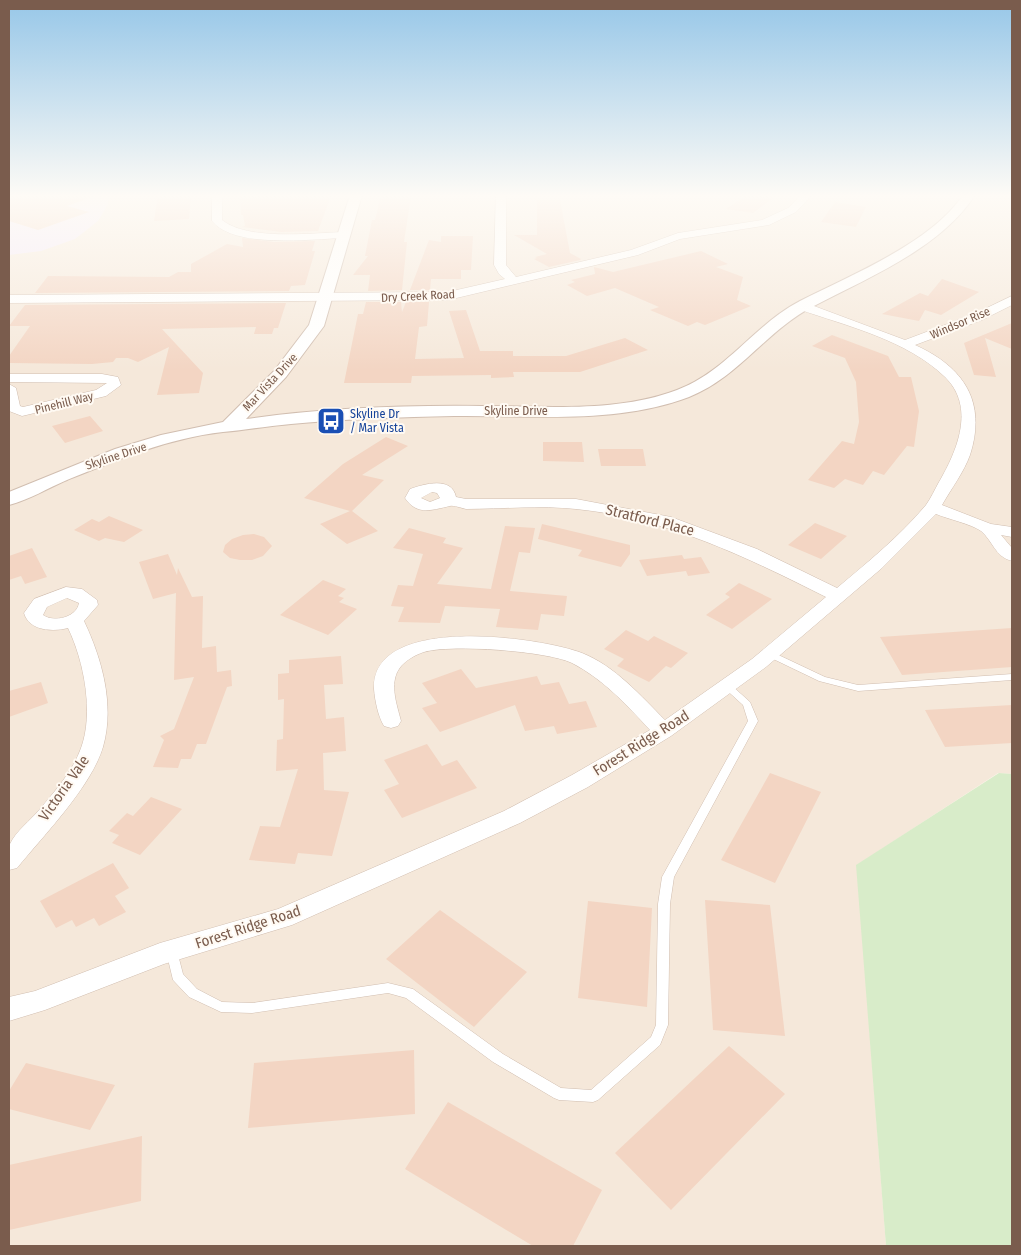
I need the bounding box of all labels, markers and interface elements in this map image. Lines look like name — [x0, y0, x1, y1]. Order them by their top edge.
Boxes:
street label: Dry Creek Road — [381, 287, 455, 305]
street label: Windsor Rise — [928, 304, 992, 342]
street label: Mar Vista Drive — [240, 350, 300, 414]
street label: Pinehill Way — [33, 389, 95, 417]
street label: Skyline Drive — [484, 404, 548, 418]
bus stop icon: Skyline Dr / Mar Vista — [316, 406, 346, 436]
place label: Skyline Dr / Mar Vista — [350, 407, 404, 435]
street label: Skyline Drive — [84, 440, 148, 472]
street label: Stratford Place — [604, 500, 696, 540]
street label: Forest Ridge Road — [590, 706, 692, 780]
street label: Victoria Vale — [35, 752, 93, 824]
street label: Forest Ridge Road — [193, 901, 303, 953]

